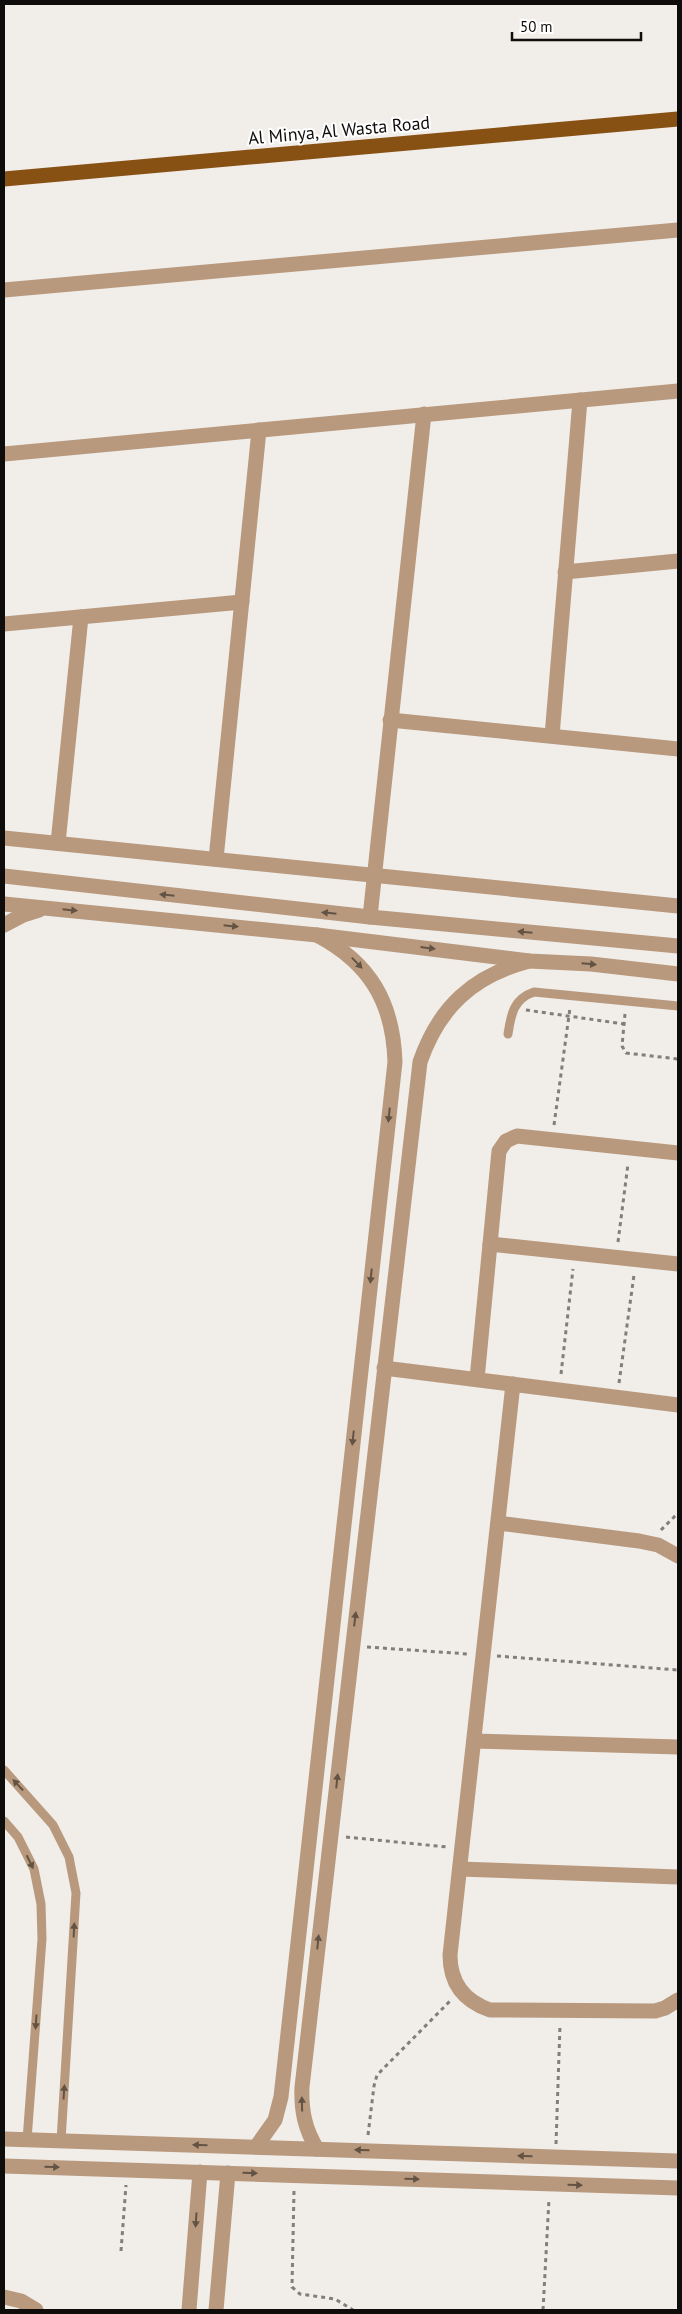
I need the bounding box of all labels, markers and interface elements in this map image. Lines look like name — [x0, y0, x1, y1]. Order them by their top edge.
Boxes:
scale bar — [512, 10, 641, 42]
text: 50 m — [520, 17, 553, 36]
street label: Al Minya, Al Wasta Road — [247, 111, 431, 149]
one-way arrow — [159, 891, 175, 899]
one-way arrow — [62, 906, 78, 914]
one-way arrow — [320, 909, 336, 917]
one-way arrow — [224, 922, 240, 930]
one-way arrow — [517, 927, 533, 935]
one-way arrow — [420, 944, 436, 952]
one-way arrow — [350, 957, 362, 969]
one-way arrow — [582, 961, 598, 969]
one-way arrow — [385, 1107, 393, 1123]
one-way arrow — [367, 1269, 375, 1285]
one-way arrow — [349, 1430, 357, 1446]
one-way arrow — [351, 1611, 359, 1627]
one-way arrow — [333, 1772, 341, 1788]
one-way arrow — [12, 1779, 24, 1791]
one-way arrow — [26, 1855, 34, 1869]
one-way arrow — [70, 1921, 78, 1937]
one-way arrow — [314, 1934, 322, 1950]
one-way arrow — [31, 2015, 39, 2031]
one-way arrow — [60, 2084, 68, 2100]
one-way arrow — [297, 2095, 305, 2111]
one-way arrow — [191, 2141, 207, 2149]
one-way arrow — [354, 2146, 370, 2154]
one-way arrow — [516, 2151, 532, 2159]
one-way arrow — [45, 2163, 61, 2171]
one-way arrow — [242, 2170, 258, 2178]
one-way arrow — [405, 2175, 421, 2183]
one-way arrow — [567, 2181, 583, 2189]
one-way arrow — [192, 2213, 200, 2229]

